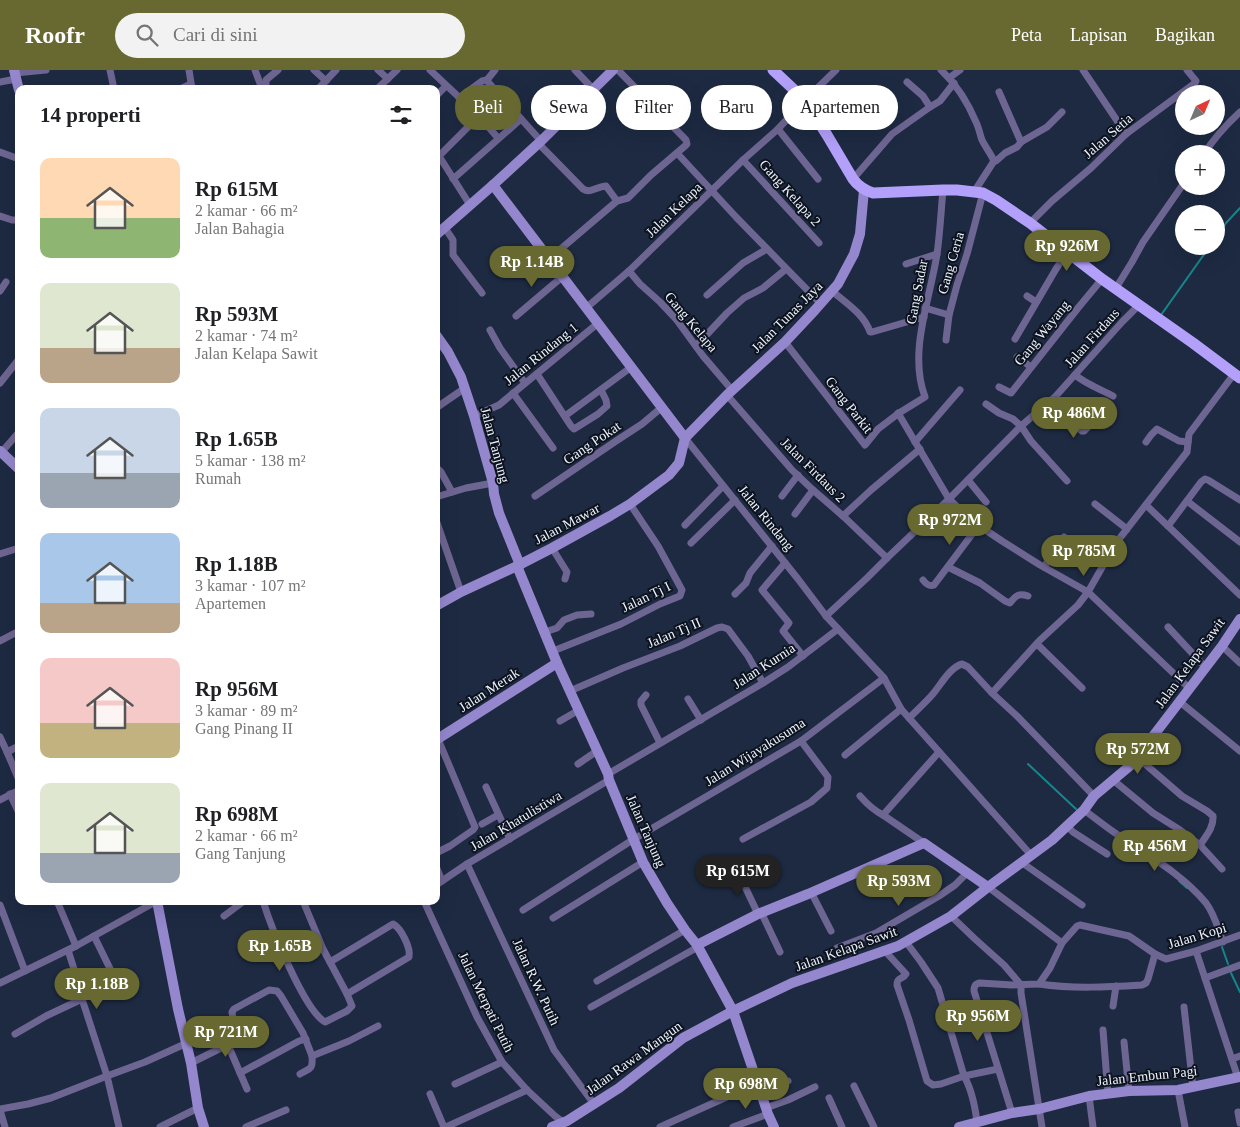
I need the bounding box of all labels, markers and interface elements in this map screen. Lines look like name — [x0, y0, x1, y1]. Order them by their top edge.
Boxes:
search box — [115, 13, 465, 58]
icon: search — [133, 21, 161, 49]
text: Roofr — [25, 22, 85, 48]
text: Cari di sini — [173, 24, 257, 45]
text: Peta — [1011, 25, 1042, 45]
text: Lapisan — [1070, 25, 1127, 45]
text: Bagikan — [1155, 25, 1215, 45]
chip: Beli — [455, 85, 521, 130]
chip: Sewa — [531, 85, 606, 130]
chip: Filter — [616, 85, 691, 130]
chip: Baru — [701, 85, 772, 130]
chip: Apartemen — [782, 85, 898, 130]
north arrow — [1175, 85, 1225, 135]
map controls — [1175, 85, 1225, 255]
icon: filters — [387, 101, 415, 129]
text: 14 properti — [40, 103, 141, 127]
street label: Jalan Setia — [1080, 110, 1136, 161]
button: + — [1175, 145, 1225, 195]
street label: Gang Kelapa 2 — [756, 157, 824, 229]
text: Rp 615M — [195, 177, 278, 201]
icon: home — [80, 178, 140, 238]
street label: Jalan Kelapa — [643, 179, 706, 240]
text: 2 kamar · 66 m² — [195, 202, 298, 219]
button: − — [1175, 205, 1225, 255]
text: Jalan Bahagia — [195, 220, 284, 237]
street label: Gang Ceria — [935, 229, 967, 296]
pin: Rp 926M — [1021, 230, 1113, 272]
text: Rp 926M — [1035, 237, 1099, 254]
pin: Rp 1.14B — [480, 246, 584, 288]
text: Rp 1.14B — [500, 253, 564, 270]
street label: Gang Sadar — [903, 258, 931, 326]
street label: Jalan Tunas Jaya — [748, 278, 826, 356]
street label: Gang Kelapa — [662, 289, 721, 356]
street label: Gang Wayang — [1011, 298, 1073, 368]
text: Rp 593M — [195, 302, 278, 326]
icon: home — [80, 303, 140, 363]
street label: Jalan Firdaus — [1062, 305, 1122, 371]
street label: Jalan Rindang 1 — [501, 320, 581, 388]
text: 2 kamar · 74 m² — [195, 327, 298, 344]
text: Jalan Kelapa Sawit — [195, 345, 318, 362]
street label: Gang Parkit — [822, 374, 876, 436]
pin: Rp 486M — [1028, 396, 1120, 439]
text: Rp 486M — [1042, 404, 1106, 421]
street label: Jalan Tanjung — [478, 406, 512, 484]
street label: Gang Pokat — [561, 418, 624, 468]
text: Rp 1.65B — [195, 427, 278, 451]
icon: home — [80, 428, 140, 488]
street label: Jalan Firdaus 2 — [778, 435, 848, 505]
text: 5 kamar · 138 m² — [195, 452, 306, 469]
text: Rumah — [195, 470, 241, 487]
street label: Jalan Rindang — [735, 482, 797, 554]
street label: Jalan Mawar — [532, 500, 603, 548]
pin: Rp 972M — [904, 504, 996, 546]
text: Rp 972M — [918, 511, 982, 528]
pin: Rp 785M — [1038, 534, 1130, 577]
text: Rp 785M — [1052, 542, 1116, 559]
text: Rp 1.18B — [195, 552, 278, 576]
icon: home — [80, 553, 140, 613]
text: 3 kamar · 107 m² — [195, 577, 306, 594]
street label: Jalan Tj I — [619, 579, 673, 615]
text: Apartemen — [195, 595, 266, 612]
street label: Jalan Tj II — [645, 615, 704, 651]
street label: Jalan Kelapa Sawit — [1152, 615, 1228, 711]
street label: Jalan Kurnia — [730, 640, 799, 692]
street label: Jalan Merak — [456, 665, 522, 715]
text: Rp 956M — [195, 677, 278, 701]
icon: home — [80, 678, 140, 738]
text: 3 kamar · 89 m² — [195, 702, 298, 719]
street label: Jalan Wijayakusuma — [702, 715, 809, 789]
text: Gang Pinang II — [195, 720, 293, 737]
pin: Rp 572M — [1092, 732, 1184, 775]
text: Rp 572M — [1106, 740, 1170, 757]
street label: Jalan Khatulistiwa — [468, 787, 565, 854]
street label: Jalan Tanjung — [623, 792, 669, 870]
text: Rp 698M — [195, 802, 278, 826]
icon: home — [80, 803, 140, 863]
text: 2 kamar · 66 m² — [195, 827, 298, 844]
pin: Rp 456M — [1109, 830, 1201, 872]
text: Rp 456M — [1123, 837, 1187, 854]
text: Gang Tanjung — [195, 845, 286, 862]
pin: Rp 615M — [692, 854, 784, 897]
text: Rp 615M — [706, 862, 770, 879]
pin: Rp 593M — [853, 864, 945, 907]
text: Rp 593M — [867, 872, 931, 889]
street label: Jalan Kopi — [1166, 920, 1228, 952]
street label: Jalan Kelapa Sawit — [793, 924, 899, 974]
pin: Rp 1.65B — [228, 930, 332, 972]
street label: Jalan R.W. Putih — [509, 936, 563, 1028]
text: Rp 1.65B — [248, 937, 312, 954]
street label: Jalan Merpati Putih — [455, 949, 517, 1055]
pin: Rp 1.18B — [45, 968, 149, 1010]
text: Rp 1.18B — [65, 975, 129, 992]
pin: Rp 956M — [932, 1000, 1024, 1042]
text: Rp 956M — [946, 1007, 1010, 1024]
pin: Rp 721M — [180, 1016, 272, 1058]
street label: Jalan Rawa Mangun — [583, 1018, 685, 1098]
text: Rp 721M — [194, 1023, 258, 1040]
street label: Jalan Embun Pagi — [1096, 1063, 1198, 1089]
pin: Rp 698M — [700, 1068, 792, 1110]
text: Rp 698M — [714, 1075, 778, 1092]

